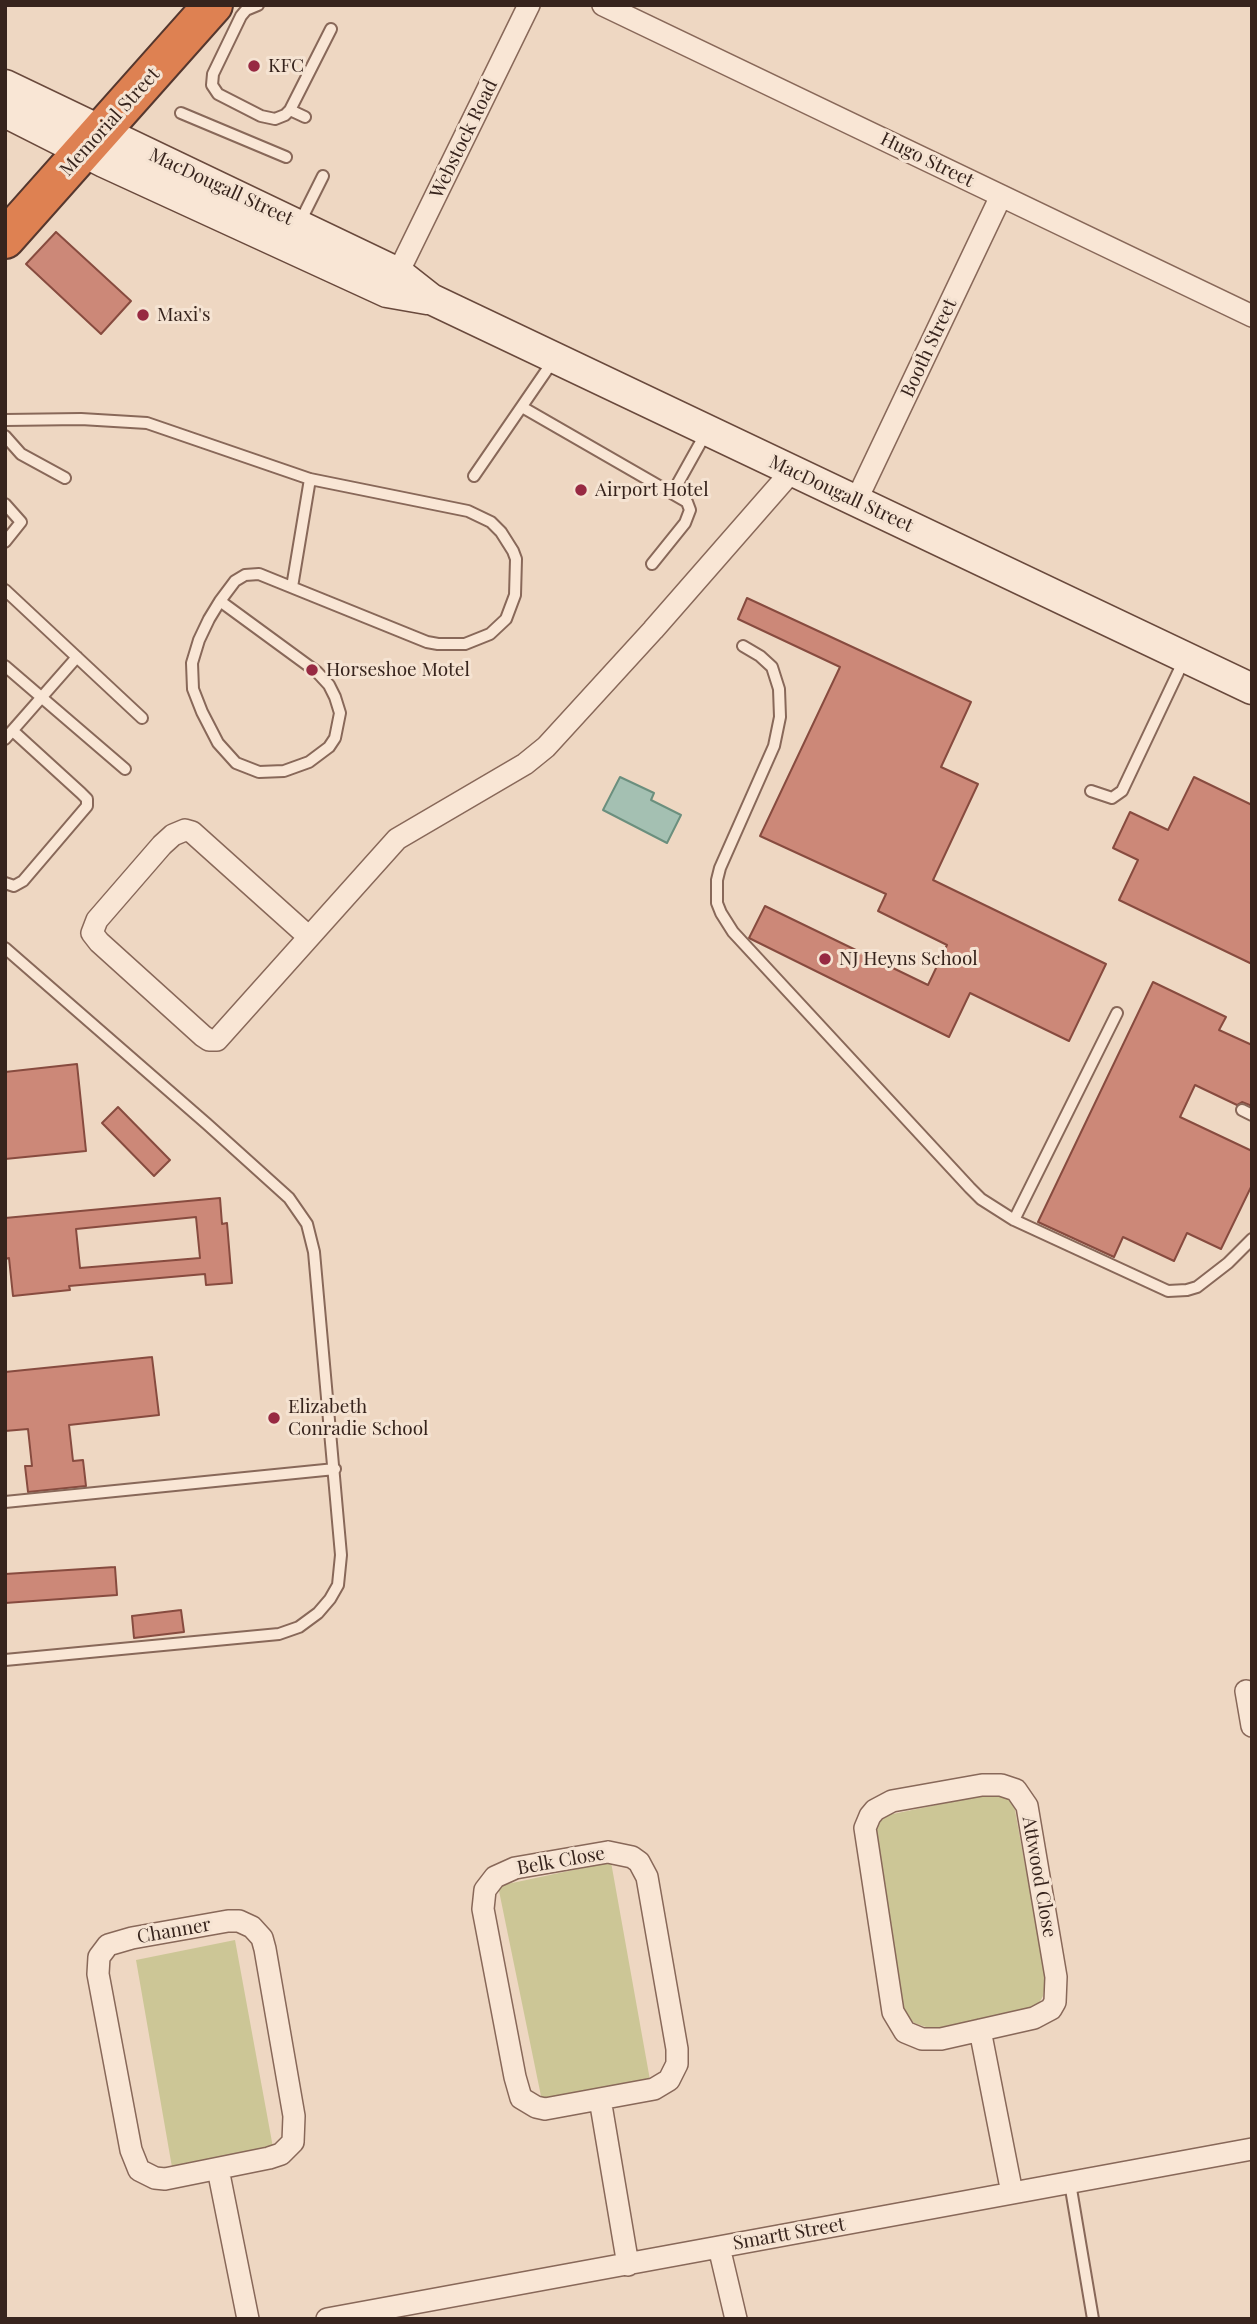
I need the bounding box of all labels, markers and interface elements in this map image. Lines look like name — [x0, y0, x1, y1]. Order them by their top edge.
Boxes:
place label: KFC — [268, 55, 304, 77]
marker: KFC — [246, 58, 262, 74]
street label: Memorial Street — [55, 63, 165, 181]
street label: Webstock Road — [425, 76, 503, 202]
street label: Hugo Street — [877, 128, 977, 192]
street label: MacDougall Street — [145, 144, 297, 230]
street label: Booth Street — [896, 295, 962, 401]
place label: Maxi's — [157, 304, 210, 326]
marker: Maxi's — [135, 307, 151, 323]
street label: MacDougall Street — [765, 451, 917, 537]
place label: Airport Hotel — [595, 479, 709, 501]
marker: Airport Hotel — [573, 482, 589, 498]
place label: Horseshoe Motel — [326, 659, 470, 681]
marker: Horseshoe Motel — [304, 662, 320, 678]
place label: NJ Heyns School — [839, 948, 978, 970]
marker: NJ Heyns School — [817, 951, 833, 967]
place label: Elizabeth Conradie School — [288, 1396, 428, 1440]
marker: Elizabeth Conradie School — [266, 1410, 282, 1426]
street label: Attwood Close — [1017, 1815, 1061, 1939]
street label: Belk Close — [515, 1842, 607, 1880]
street label: Channer — [135, 1913, 213, 1949]
street label: Smartt Street — [731, 2213, 847, 2255]

